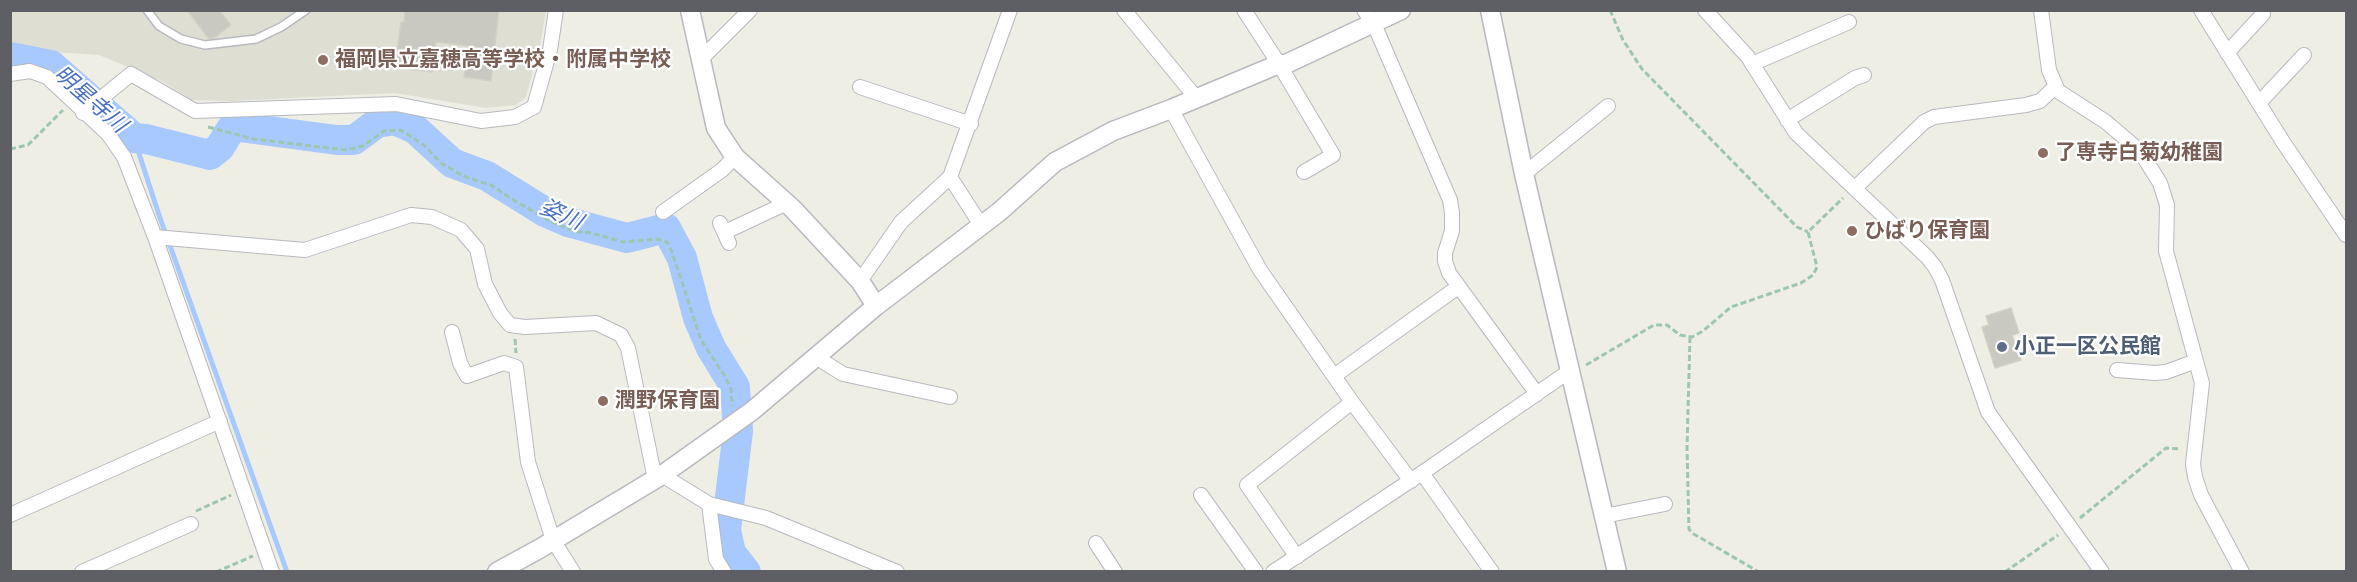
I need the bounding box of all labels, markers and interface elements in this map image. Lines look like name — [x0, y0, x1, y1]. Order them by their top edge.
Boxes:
place label: 福岡県立嘉穂高等学校・附属中学校 — [335, 47, 671, 73]
marker: 福岡県立嘉穂高等学校・附属中学校 — [316, 53, 330, 67]
water label: 明星寺川 — [48, 61, 132, 139]
place label: 了専寺白菊幼稚園 — [2055, 140, 2223, 166]
marker: 了専寺白菊幼稚園 — [2036, 146, 2050, 160]
water label: 姿川 — [536, 194, 586, 236]
place label: ひばり保育園 — [1864, 218, 1990, 244]
marker: ひばり保育園 — [1845, 224, 1859, 238]
place label: 小正一区公民館 — [2014, 334, 2161, 360]
marker: 小正一区公民館 — [1995, 340, 2009, 354]
place label: 潤野保育園 — [615, 388, 720, 414]
marker: 潤野保育園 — [596, 394, 610, 408]

